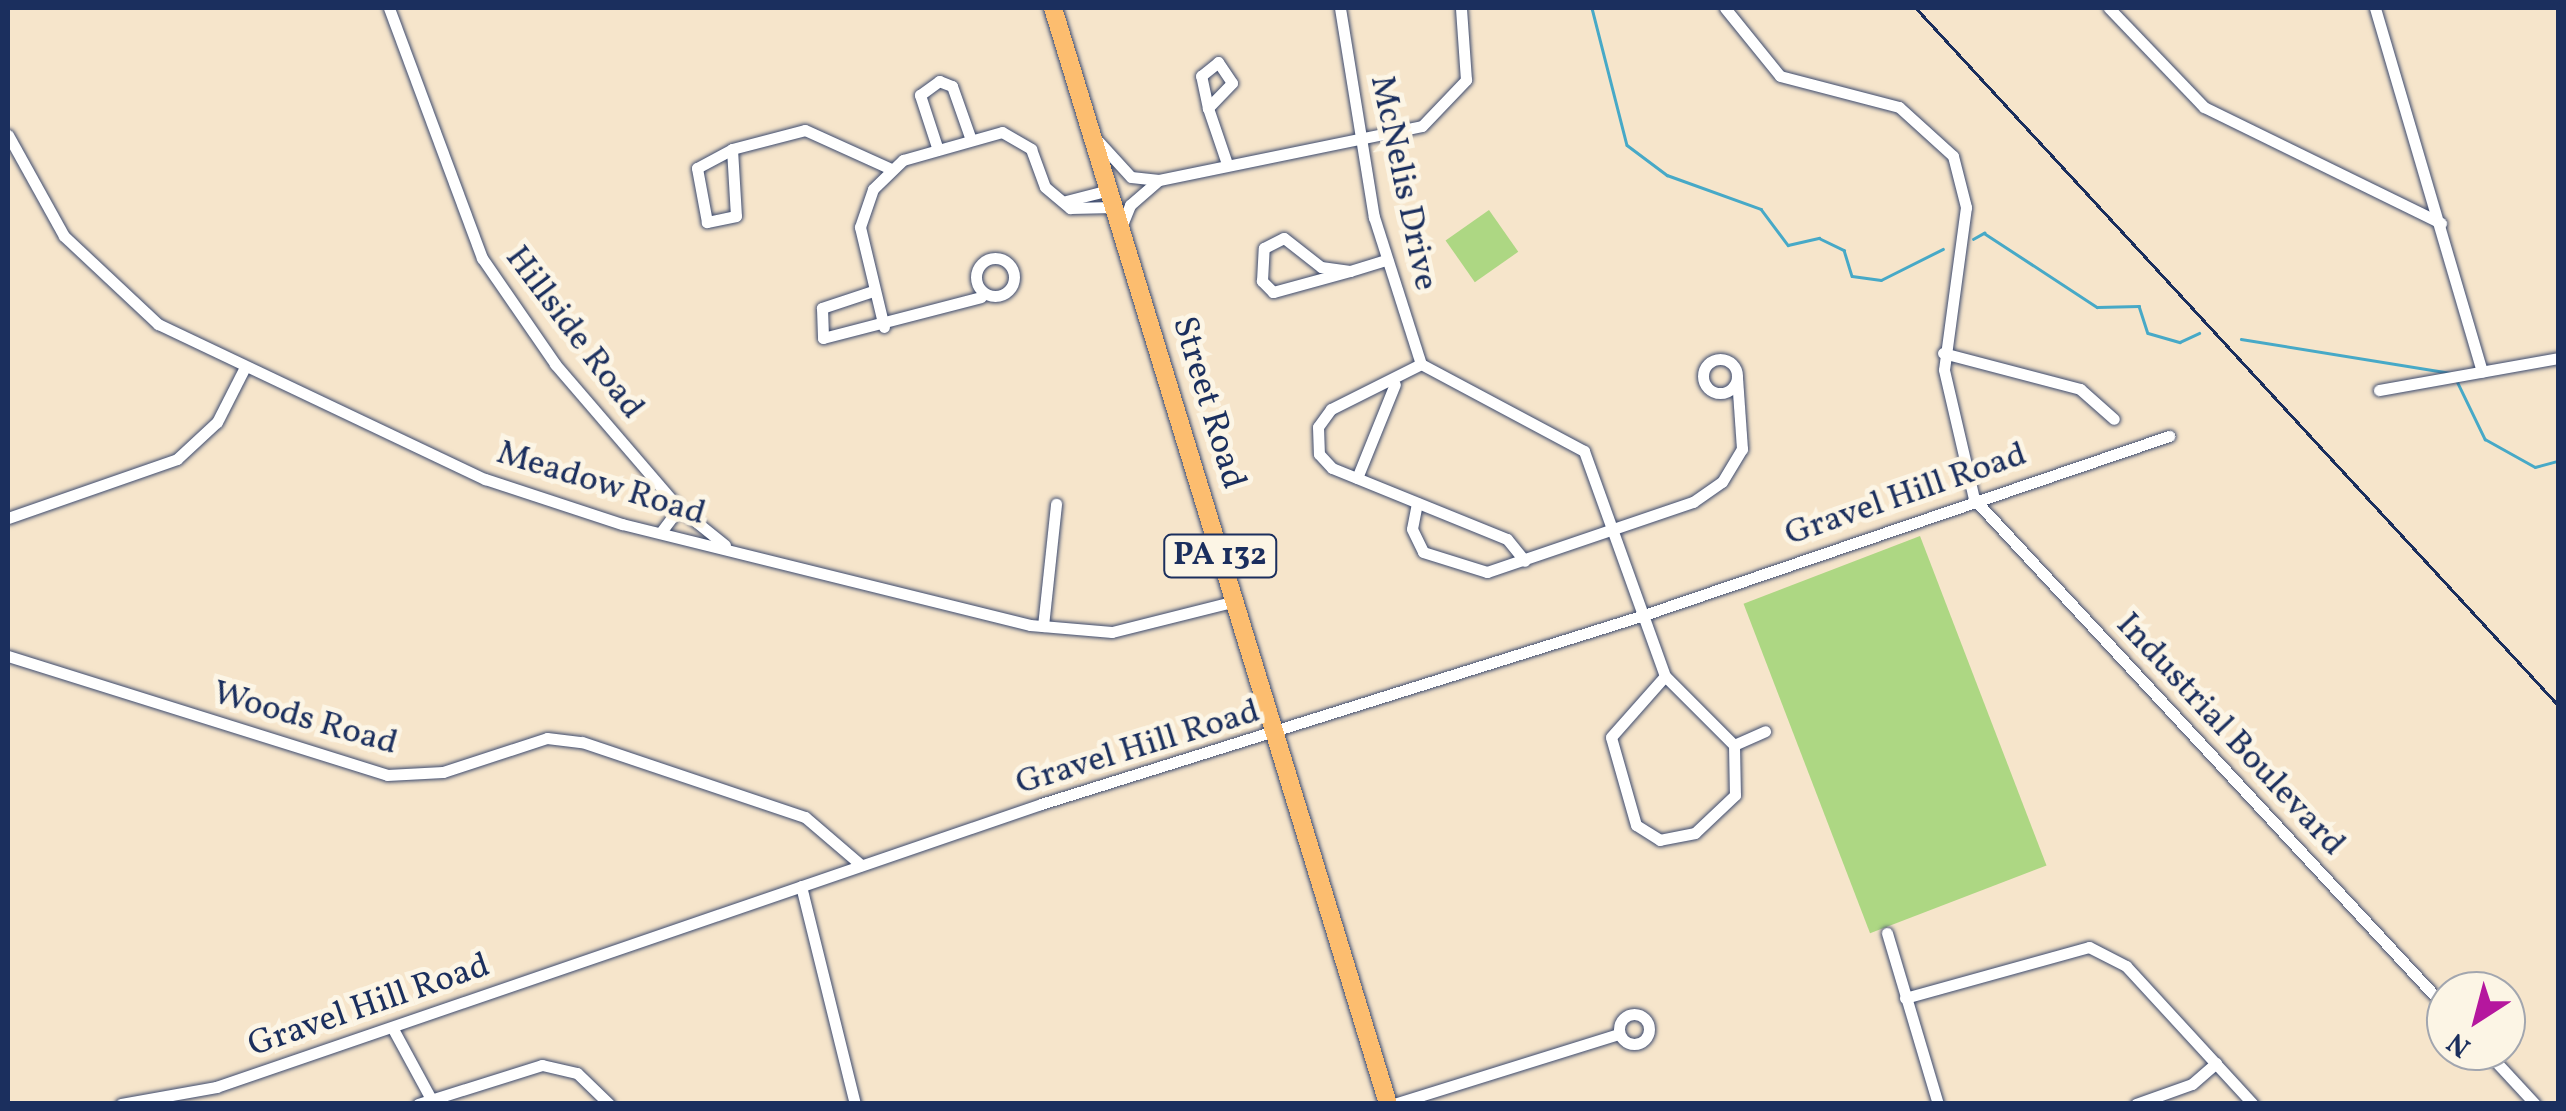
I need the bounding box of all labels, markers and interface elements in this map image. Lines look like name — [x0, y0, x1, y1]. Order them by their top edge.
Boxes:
street label: McNelis Drive — [1360, 72, 1446, 294]
street label: Hillside Road — [495, 238, 653, 428]
street label: Street Road — [1162, 312, 1254, 494]
street label: Meadow Road — [491, 432, 711, 536]
street label: Gravel Hill Road — [1780, 434, 2032, 556]
road number: PA 132 — [1162, 529, 1278, 583]
street label: Industrial Boulevard — [2106, 605, 2354, 865]
street label: Woods Road — [208, 673, 402, 765]
street label: Gravel Hill Road — [1011, 691, 1265, 805]
street label: Gravel Hill Road — [243, 945, 495, 1067]
north arrow — [2426, 971, 2526, 1071]
text: N — [2440, 1022, 2479, 1066]

